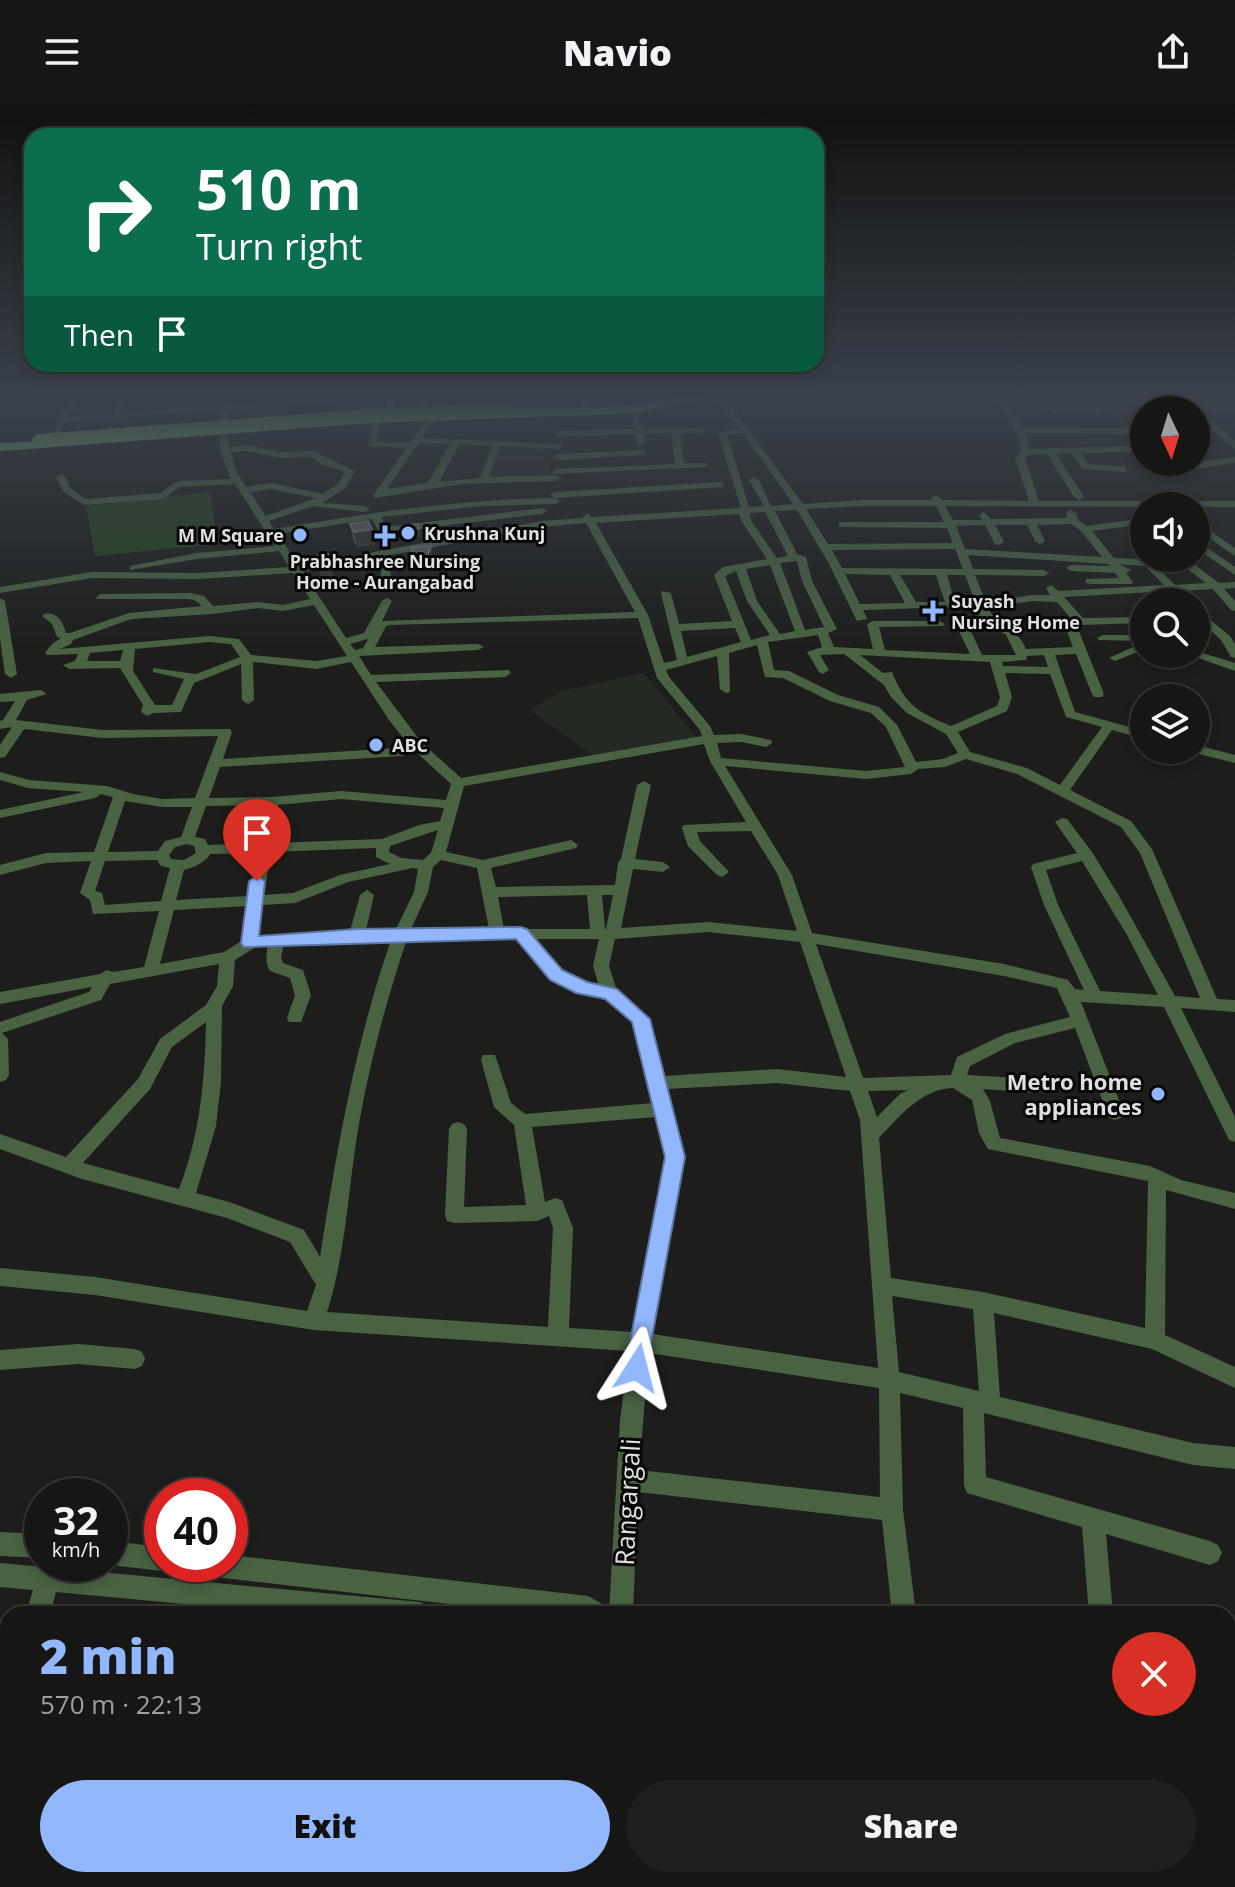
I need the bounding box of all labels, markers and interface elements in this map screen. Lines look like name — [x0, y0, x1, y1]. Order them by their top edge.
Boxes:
text: Navio — [563, 28, 672, 77]
icon: menu — [40, 30, 84, 74]
icon: share — [1151, 30, 1195, 74]
text: 510 m — [196, 150, 362, 226]
icon: right — [64, 160, 168, 264]
text: Turn right — [196, 222, 362, 271]
icon: arrive — [150, 312, 194, 356]
text: Then — [64, 314, 134, 355]
north arrow — [1130, 396, 1210, 476]
map controls — [1130, 396, 1210, 764]
button: sound — [1130, 492, 1210, 572]
place label: Krushna Kunj — [424, 521, 545, 545]
place label: M M Square — [178, 523, 284, 547]
marker: Krushna Kunj — [399, 524, 417, 542]
marker: Prabhashree Nursing Home - Aurangabad — [374, 525, 396, 547]
marker: M M Square — [291, 526, 309, 544]
place label: Prabhashree Nursing Home - Aurangabad — [290, 549, 480, 594]
button: search — [1130, 588, 1210, 668]
place label: Suyash Nursing Home — [951, 589, 1080, 634]
marker: Suyash Nursing Home — [922, 600, 944, 622]
button: layers — [1130, 684, 1210, 764]
place label: ABC — [392, 733, 428, 757]
marker: ABC — [367, 736, 385, 754]
pin — [223, 799, 291, 881]
icon: arrive — [235, 811, 279, 855]
place label: Metro home appliances — [1007, 1066, 1142, 1121]
marker: Metro home appliances — [1149, 1085, 1167, 1103]
position arrow — [595, 1326, 679, 1410]
street label: Rangargali — [606, 1437, 648, 1567]
speed limit sign: 40 — [144, 1478, 248, 1582]
text: 32 — [53, 1492, 99, 1547]
text: km/h — [52, 1536, 100, 1563]
text: 2 min — [40, 1623, 176, 1688]
button: close — [1112, 1632, 1196, 1716]
text: 570 m · 22:13 — [40, 1686, 202, 1722]
button: Exit — [40, 1780, 610, 1872]
button: Share — [626, 1780, 1196, 1872]

